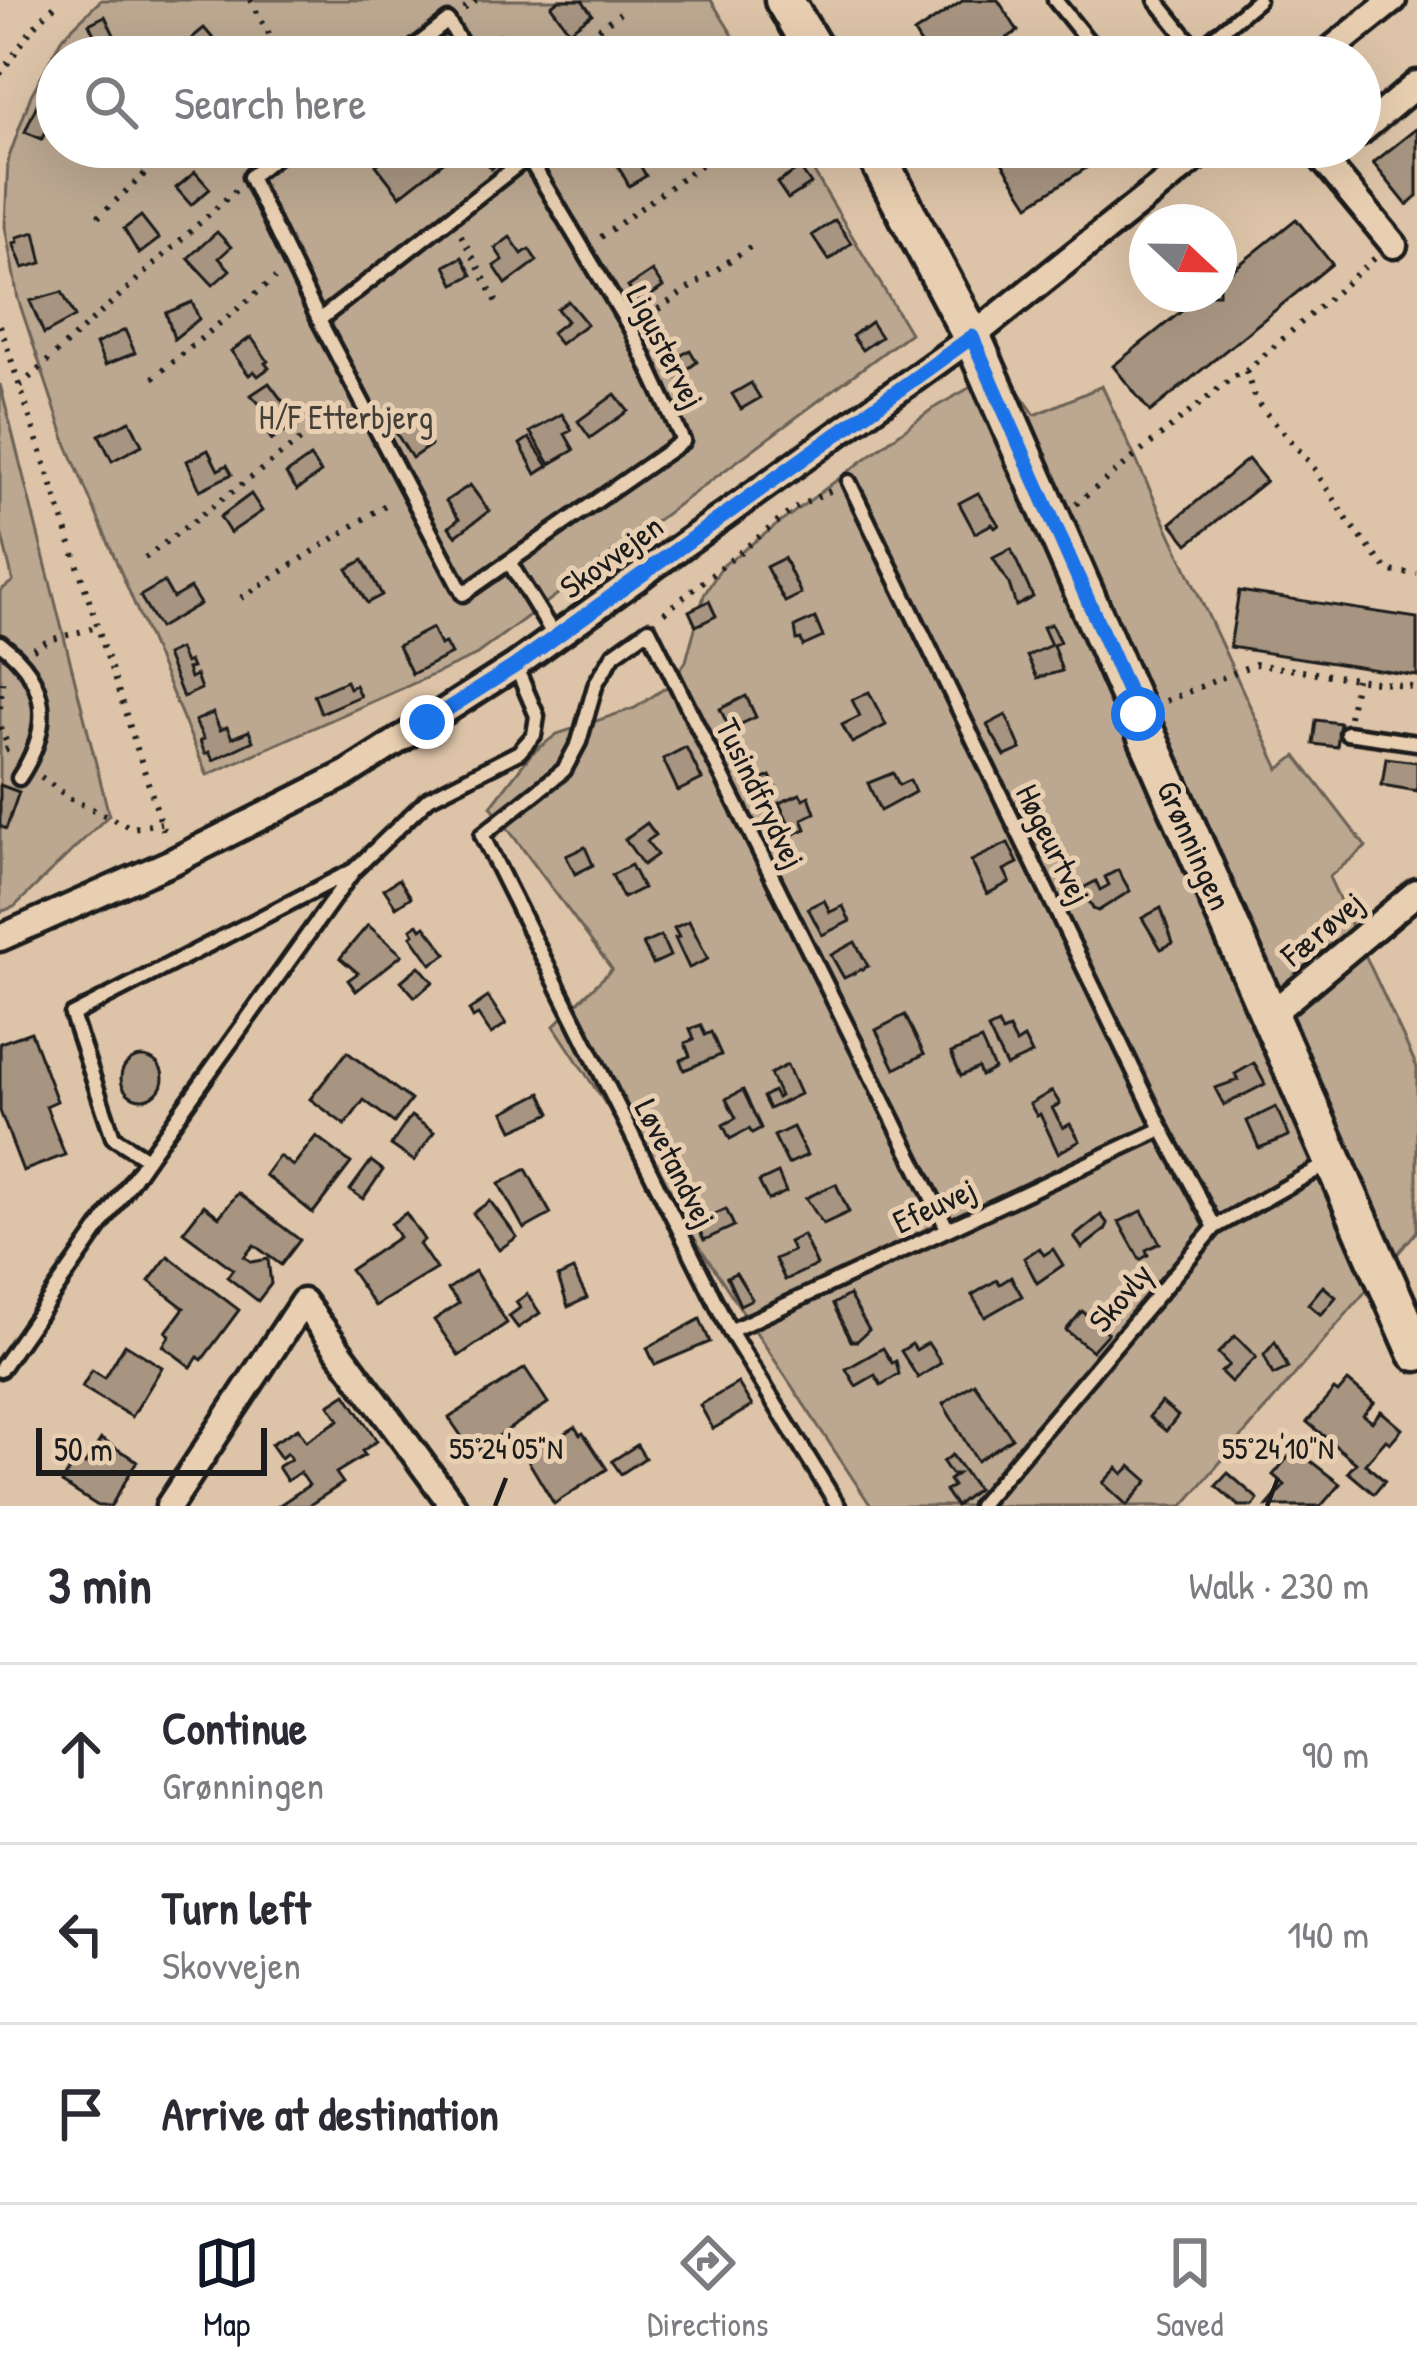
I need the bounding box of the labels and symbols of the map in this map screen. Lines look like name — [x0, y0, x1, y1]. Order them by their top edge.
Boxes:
north arrow — [1129, 204, 1237, 312]
street label: Ligustervej — [616, 278, 715, 416]
park label: H/F Etterbjerg — [259, 395, 433, 440]
street label: Skovvejen — [551, 504, 671, 608]
route start — [1111, 687, 1165, 741]
route end — [400, 695, 454, 749]
street label: Tusindfrydvej — [705, 711, 816, 876]
street label: Grønningen — [1146, 773, 1243, 917]
street label: Høgeurtvej — [1005, 777, 1102, 912]
street label: Færøvej — [1270, 880, 1373, 976]
street label: Løvetandvej — [625, 1091, 727, 1235]
street label: Efeuvej — [885, 1167, 983, 1243]
street label: Skovly — [1078, 1253, 1163, 1342]
scale bar — [36, 1422, 267, 1475]
text: 55°24'05"N — [449, 1428, 563, 1468]
text: 55°24'10"N — [1222, 1428, 1334, 1468]

